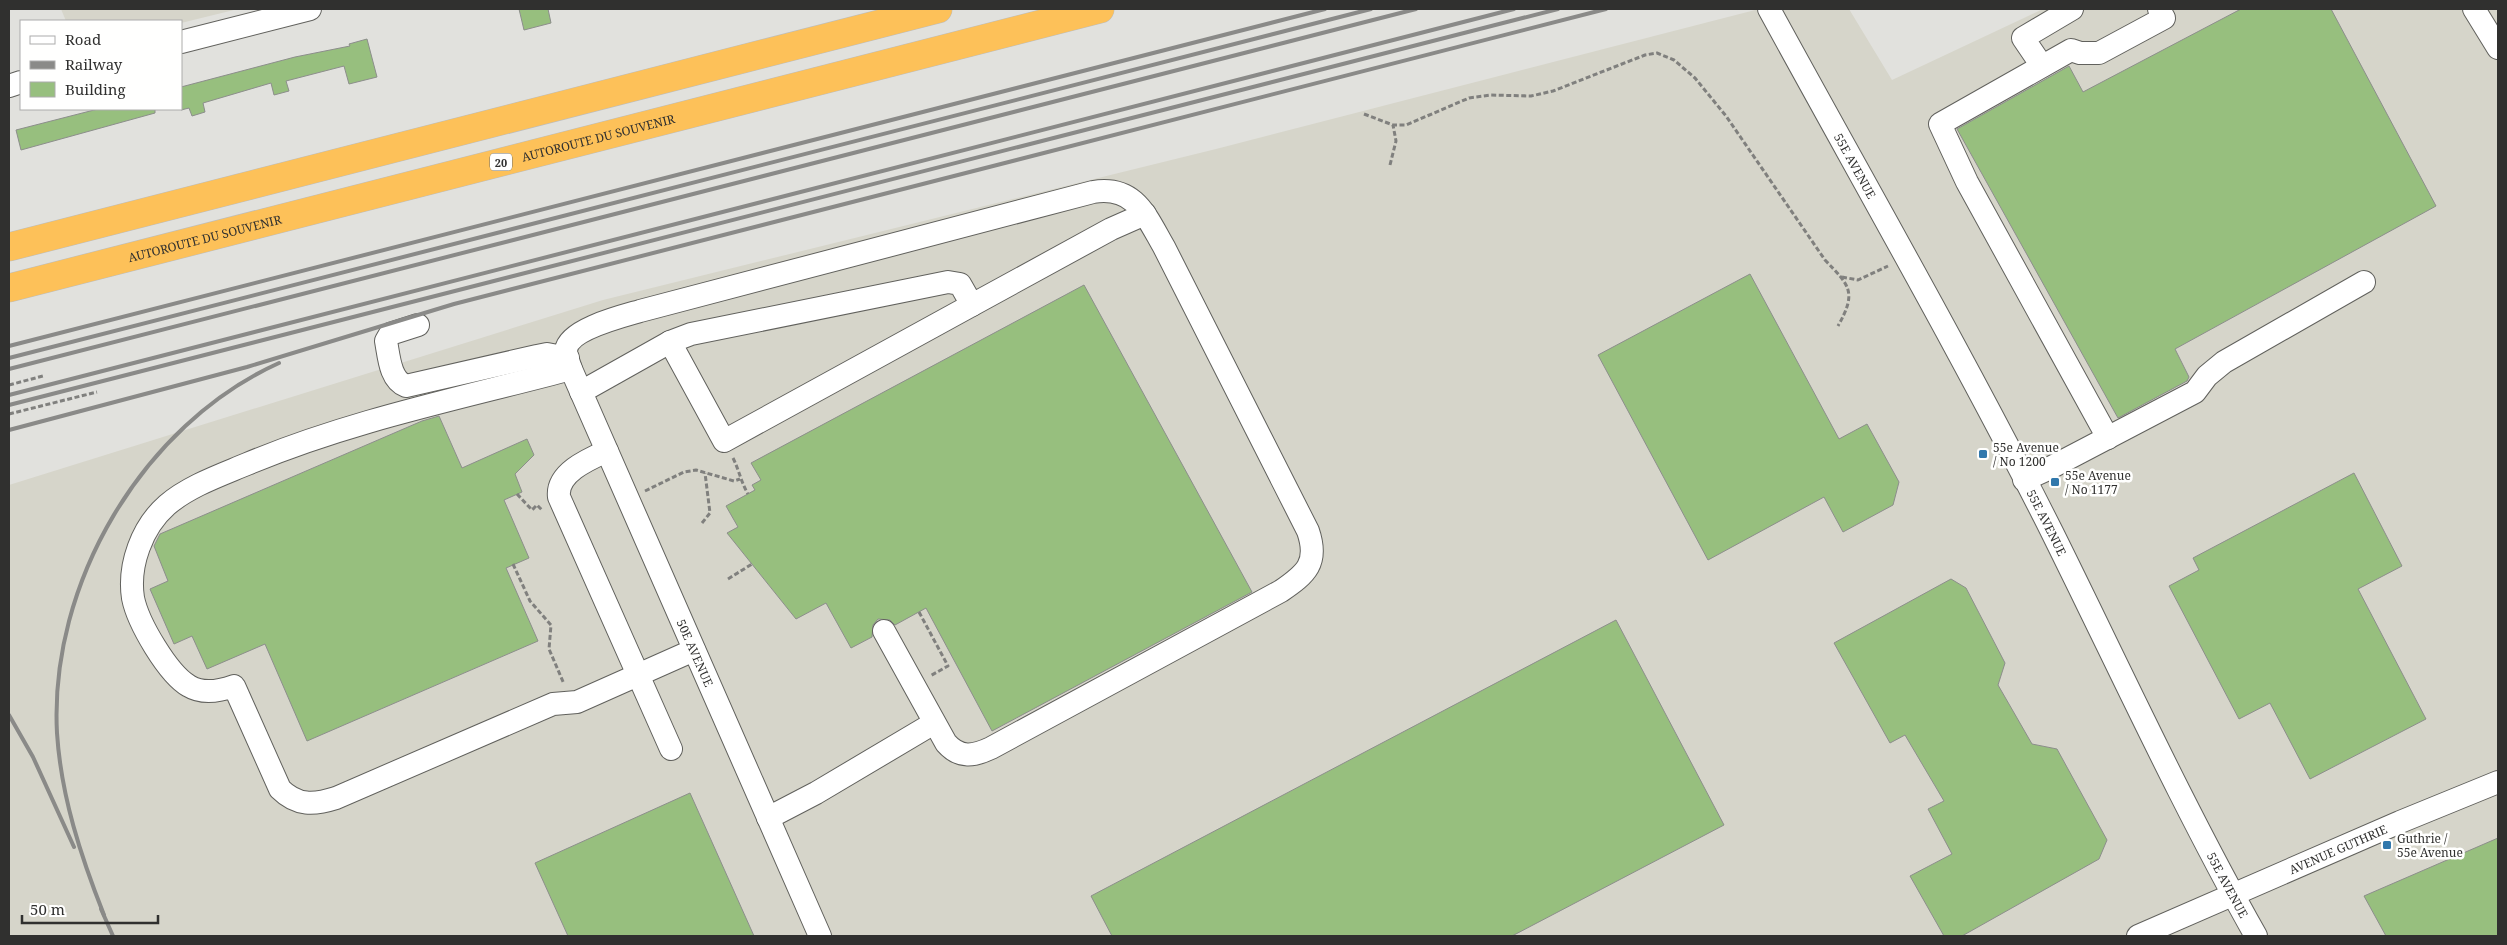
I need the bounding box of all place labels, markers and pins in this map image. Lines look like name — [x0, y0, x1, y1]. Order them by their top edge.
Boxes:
place label: 55e Avenue / No 1200 — [1993, 439, 2059, 470]
marker: 55e Avenue / No 1200 — [1977, 448, 1989, 460]
place label: 55e Avenue / No 1177 — [2065, 467, 2131, 498]
marker: 55e Avenue / No 1177 — [2049, 476, 2061, 488]
place label: Guthrie / 55e Avenue — [2397, 830, 2463, 861]
marker: Guthrie / 55e Avenue — [2381, 839, 2393, 851]

